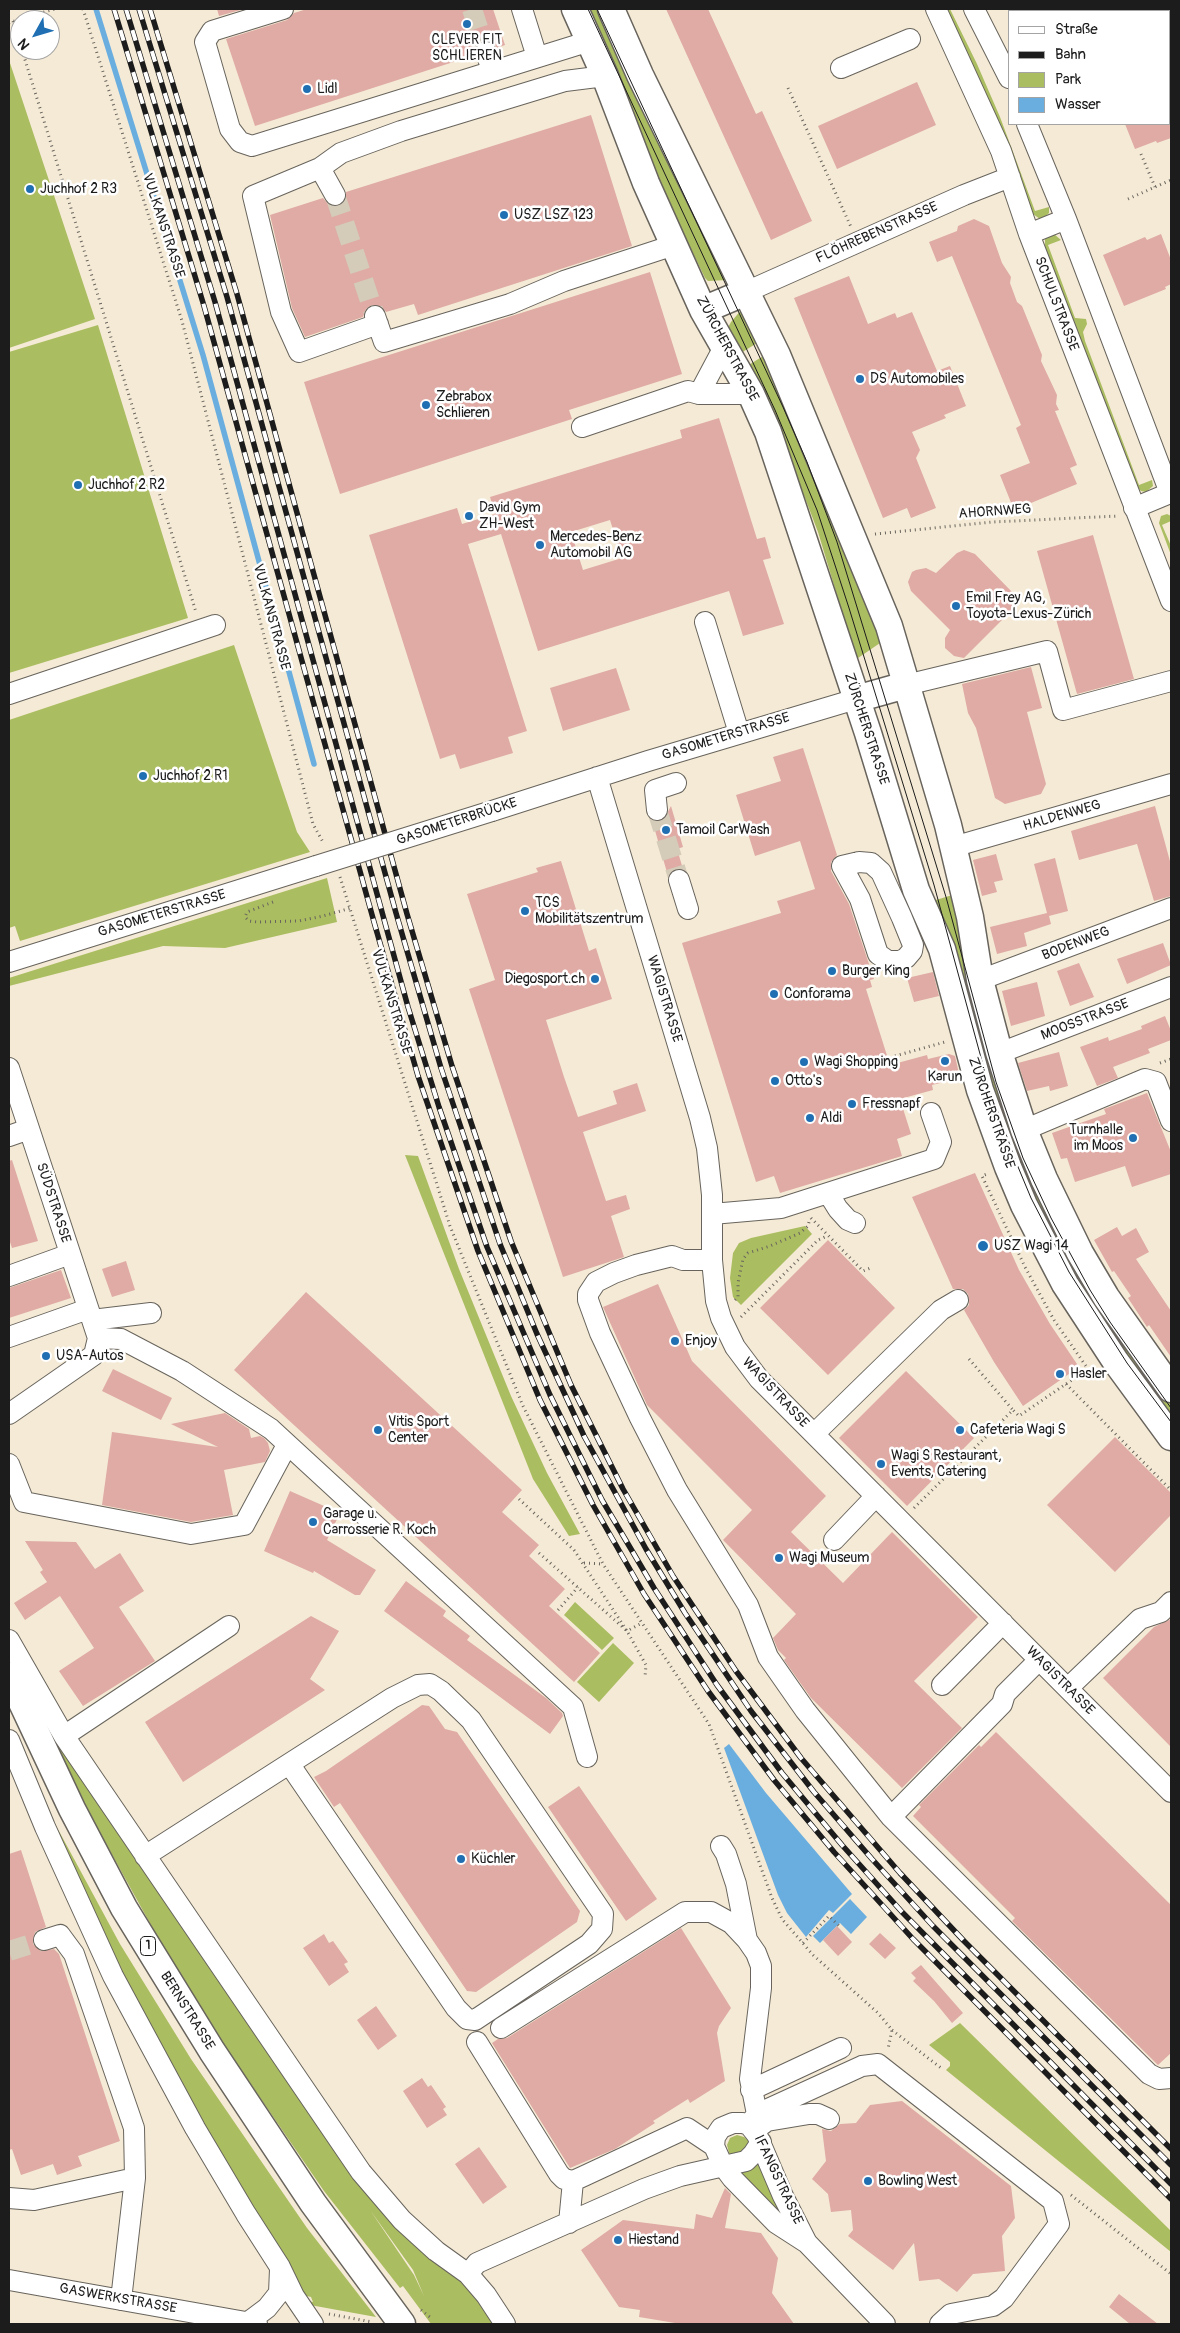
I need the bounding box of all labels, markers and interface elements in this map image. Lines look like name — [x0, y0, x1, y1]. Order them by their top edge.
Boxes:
north arrow — [10, 10, 60, 60]
legend — [1008, 10, 1170, 125]
marker: CLEVER FIT SCHLIEREN — [461, 18, 473, 30]
text: Straße — [1055, 20, 1098, 39]
place label: CLEVER FIT SCHLIEREN — [432, 32, 502, 64]
text: N — [14, 35, 33, 53]
text: Bahn — [1055, 45, 1086, 64]
text: Park — [1055, 70, 1081, 89]
place label: Lidl — [317, 81, 338, 97]
marker: Lidl — [301, 83, 313, 95]
text: Wasser — [1055, 95, 1101, 114]
street label: VULKANSTRASSE — [138, 171, 188, 281]
place label: Juchhof 2 R3 — [40, 181, 117, 197]
marker: Juchhof 2 R3 — [24, 183, 36, 195]
street label: FLÖHREBENSTRASSE — [813, 199, 941, 267]
place label: USZ LSZ 123 — [514, 207, 593, 223]
marker: USZ LSZ 123 — [498, 209, 510, 221]
street label: SCHULSTRASSE — [1030, 255, 1082, 353]
street label: ZÜRCHERSTRASSE — [692, 293, 762, 405]
place label: DS Automobiles — [870, 371, 964, 387]
marker: DS Automobiles — [854, 373, 866, 385]
place label: Zebrabox Schlieren — [436, 389, 492, 422]
marker: Zebrabox Schlieren — [420, 399, 432, 411]
place label: Juchhof 2 R2 — [88, 477, 165, 493]
marker: Juchhof 2 R2 — [72, 479, 84, 491]
place label: David Gym ZH-West — [479, 500, 541, 532]
street label: AHORNWEG — [958, 501, 1032, 523]
marker: David Gym ZH-West — [463, 510, 475, 522]
place label: Mercedes-Benz Automobil AG — [550, 529, 642, 562]
marker: Mercedes-Benz Automobil AG — [534, 539, 546, 551]
street label: VULKANSTRASSE — [249, 562, 293, 672]
place label: Emil Frey AG, Toyota-Lexus-Zürich — [966, 590, 1091, 622]
marker: Emil Frey AG, Toyota-Lexus-Zürich — [950, 600, 962, 612]
street label: ZÜRCHERSTRASSE — [840, 671, 892, 787]
street label: GASOMETERSTRASSE — [660, 710, 792, 764]
place label: Juchhof 2 R1 — [153, 768, 228, 784]
marker: Juchhof 2 R1 — [137, 770, 149, 782]
street label: GASOMETERBRÜCKE — [395, 795, 519, 849]
street label: HALDENWEG — [1021, 797, 1103, 835]
place label: Tamoil CarWash — [676, 822, 770, 838]
marker: Tamoil CarWash — [660, 824, 672, 836]
street label: GASOMETERSTRASSE — [96, 887, 228, 941]
place label: TCS Mobilitätszentrum — [535, 895, 643, 928]
marker: TCS Mobilitätszentrum — [519, 905, 531, 917]
street label: BODENWEG — [1040, 923, 1112, 965]
street label: VULKANSTRASSE — [367, 947, 415, 1057]
street label: WAGISTRASSE — [643, 953, 685, 1045]
place label: Burger King — [842, 963, 910, 979]
marker: Burger King — [826, 965, 838, 977]
place label: Diegosport.ch — [505, 971, 585, 987]
marker: Diegosport.ch — [589, 973, 601, 985]
place label: Conforama — [784, 986, 851, 1002]
marker: Conforama — [768, 988, 780, 1000]
street label: MOOSSTRASSE — [1039, 996, 1131, 1044]
place label: Wagi Shopping — [814, 1054, 898, 1070]
marker: Karun — [939, 1055, 951, 1067]
street label: ZÜRCHERSTRASSE — [964, 1055, 1018, 1171]
marker: Wagi Shopping — [798, 1056, 810, 1068]
place label: Karun — [928, 1069, 962, 1085]
place label: Otto's — [785, 1073, 822, 1089]
marker: Otto's — [769, 1075, 781, 1087]
place label: Fressnapf — [862, 1096, 921, 1112]
marker: Fressnapf — [846, 1098, 858, 1110]
place label: Aldi — [820, 1110, 842, 1126]
marker: Aldi — [804, 1112, 816, 1124]
place label: Turnhalle im Moos — [1069, 1122, 1123, 1154]
marker: Turnhalle im Moos — [1127, 1132, 1139, 1144]
street label: SÜDSTRASSE — [32, 1161, 74, 1245]
place label: USZ Wagi 14 — [994, 1238, 1069, 1254]
marker: USZ Wagi 14 — [976, 1239, 990, 1253]
place label: Enjoy — [685, 1333, 717, 1349]
marker: Enjoy — [669, 1335, 681, 1347]
place label: USA-Autos — [56, 1348, 123, 1364]
marker: USA-Autos — [40, 1350, 52, 1362]
street label: WAGISTRASSE — [738, 1354, 812, 1432]
place label: Hasler — [1070, 1366, 1107, 1382]
marker: Hasler — [1054, 1368, 1066, 1380]
place label: Vitis Sport Center — [388, 1414, 449, 1446]
place label: Cafeteria Wagi S — [970, 1422, 1066, 1438]
marker: Vitis Sport Center — [372, 1424, 384, 1436]
marker: Cafeteria Wagi S — [954, 1424, 966, 1436]
place label: Wagi S Restaurant, Events, Catering — [891, 1448, 1001, 1480]
marker: Wagi S Restaurant, Events, Catering — [875, 1458, 887, 1470]
place label: Garage u. Carrosserie R. Koch — [323, 1506, 436, 1538]
marker: Garage u. Carrosserie R. Koch — [307, 1516, 319, 1528]
place label: Wagi Museum — [789, 1550, 869, 1566]
marker: Wagi Museum — [773, 1552, 785, 1564]
street label: WAGISTRASSE — [1022, 1643, 1098, 1719]
place label: Küchler — [471, 1851, 516, 1867]
marker: Küchler — [455, 1853, 467, 1865]
road number: 1 — [140, 1936, 156, 1955]
street label: BERNSTRASSE — [156, 1969, 218, 2053]
street label: IFANGSTRASSE — [750, 2133, 806, 2227]
place label: Bowling West — [878, 2173, 957, 2189]
marker: Bowling West — [862, 2175, 874, 2187]
place label: Hiestand — [628, 2232, 679, 2248]
marker: Hiestand — [612, 2234, 624, 2246]
street label: GASWERKSTRASSE — [58, 2280, 178, 2318]

